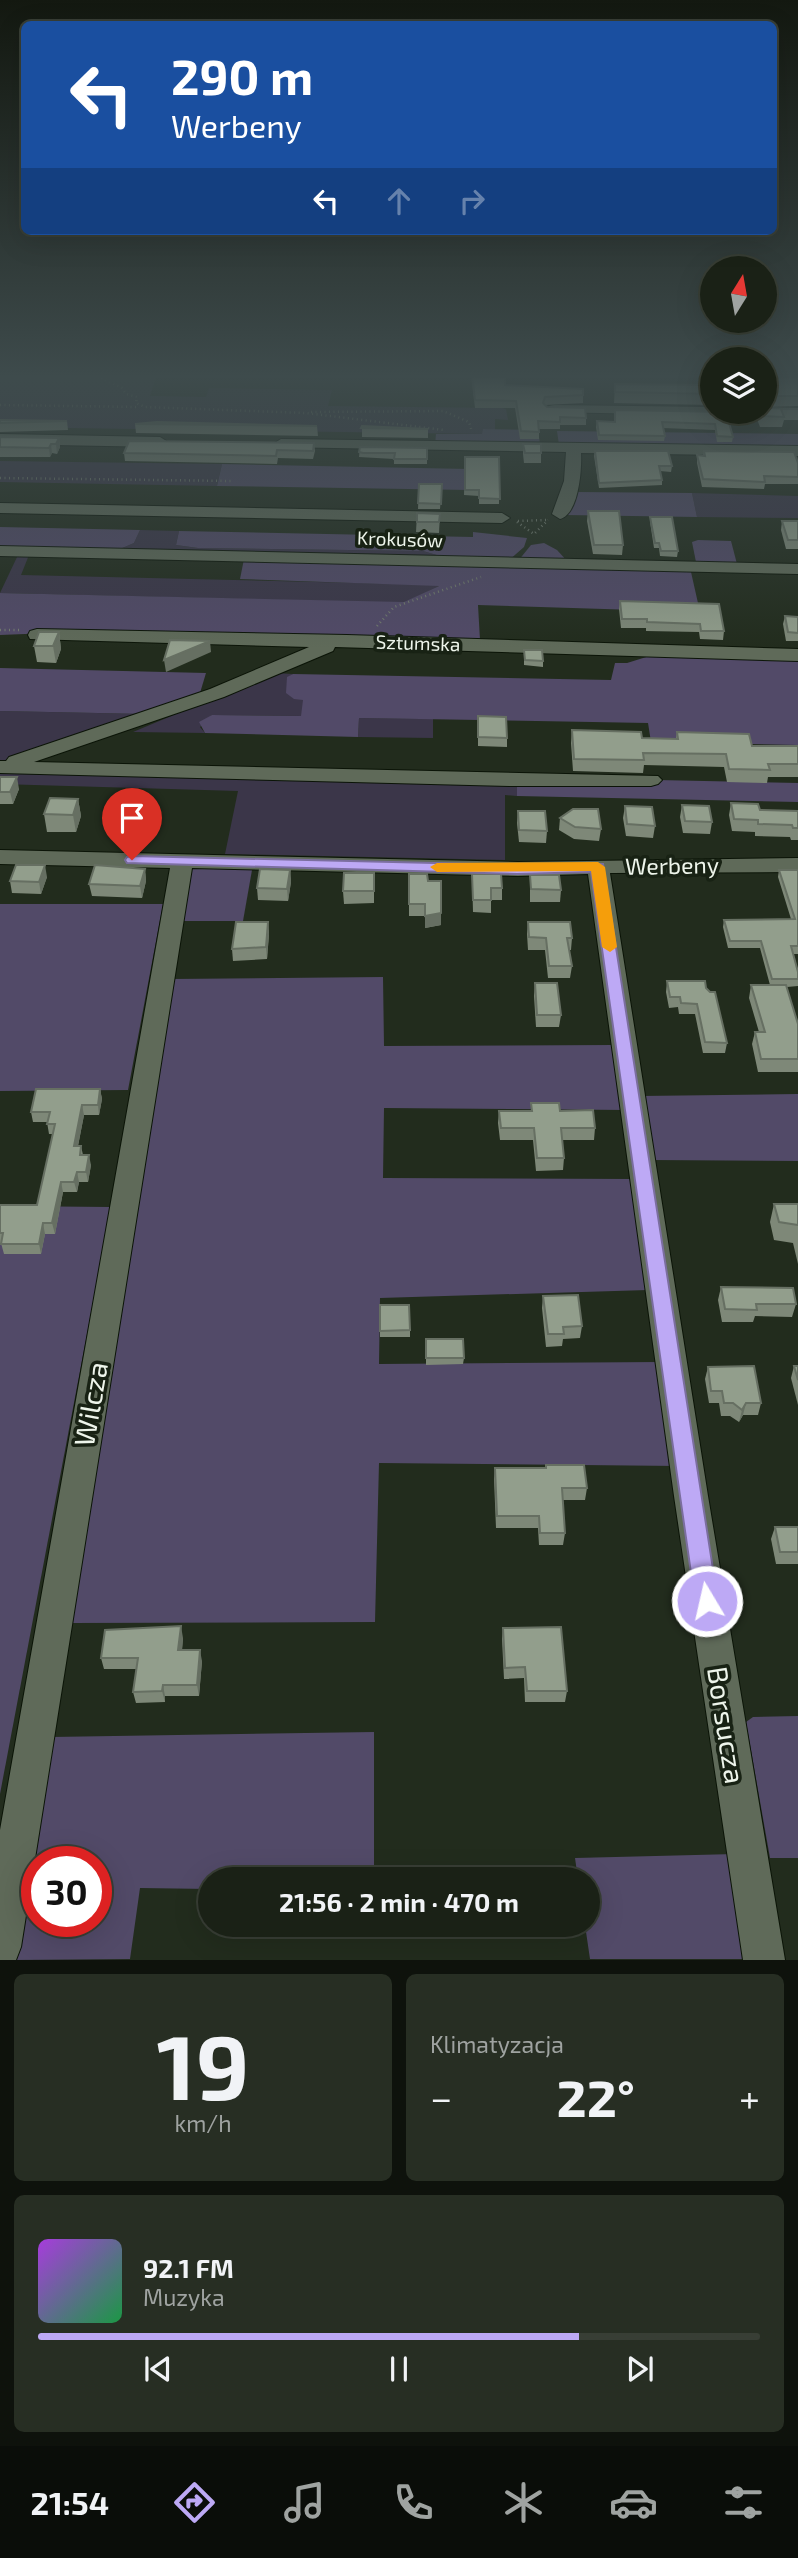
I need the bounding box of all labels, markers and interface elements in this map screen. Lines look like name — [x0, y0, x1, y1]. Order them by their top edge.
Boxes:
text: 290 m — [171, 46, 313, 105]
icon: left — [56, 49, 147, 140]
text: Werbeny — [171, 106, 302, 144]
icon: left — [307, 182, 345, 220]
icon: ahead — [380, 182, 418, 220]
icon: right — [453, 182, 491, 220]
north arrow — [700, 256, 777, 332]
map controls — [700, 256, 777, 424]
button: layers — [700, 347, 777, 424]
street label: Krokusów — [357, 526, 444, 552]
street label: Sztumska — [375, 630, 461, 655]
pin — [102, 788, 162, 860]
icon: arrive — [113, 799, 151, 837]
street label: Werbeny — [625, 850, 719, 880]
street label: Wilcza — [66, 1359, 114, 1449]
position arrow — [670, 1564, 744, 1638]
street label: Borsucza — [701, 1664, 753, 1786]
speed limit sign: 30 — [21, 1846, 112, 1937]
text: 21:56 · 2 min · 470 m — [279, 1886, 519, 1917]
text: 19 — [156, 2009, 250, 2118]
text: Klimatyzacja — [430, 2030, 564, 2058]
text: 22° — [556, 2065, 635, 2127]
text: − — [430, 2074, 452, 2120]
text: + — [739, 2074, 760, 2120]
text: km/h — [174, 2109, 232, 2137]
text: 92.1 FM — [143, 2252, 234, 2283]
text: Muzyka — [143, 2283, 225, 2311]
icon: previous — [139, 2350, 177, 2388]
icon: pause — [380, 2350, 418, 2388]
icon: next — [621, 2350, 659, 2388]
icon: directions — [170, 2478, 219, 2527]
icon: music — [280, 2478, 329, 2527]
icon: phone — [389, 2478, 438, 2527]
icon: climate — [499, 2478, 548, 2527]
icon: car — [609, 2478, 658, 2527]
icon: filters — [719, 2478, 768, 2527]
text: 21:54 — [30, 2483, 109, 2521]

